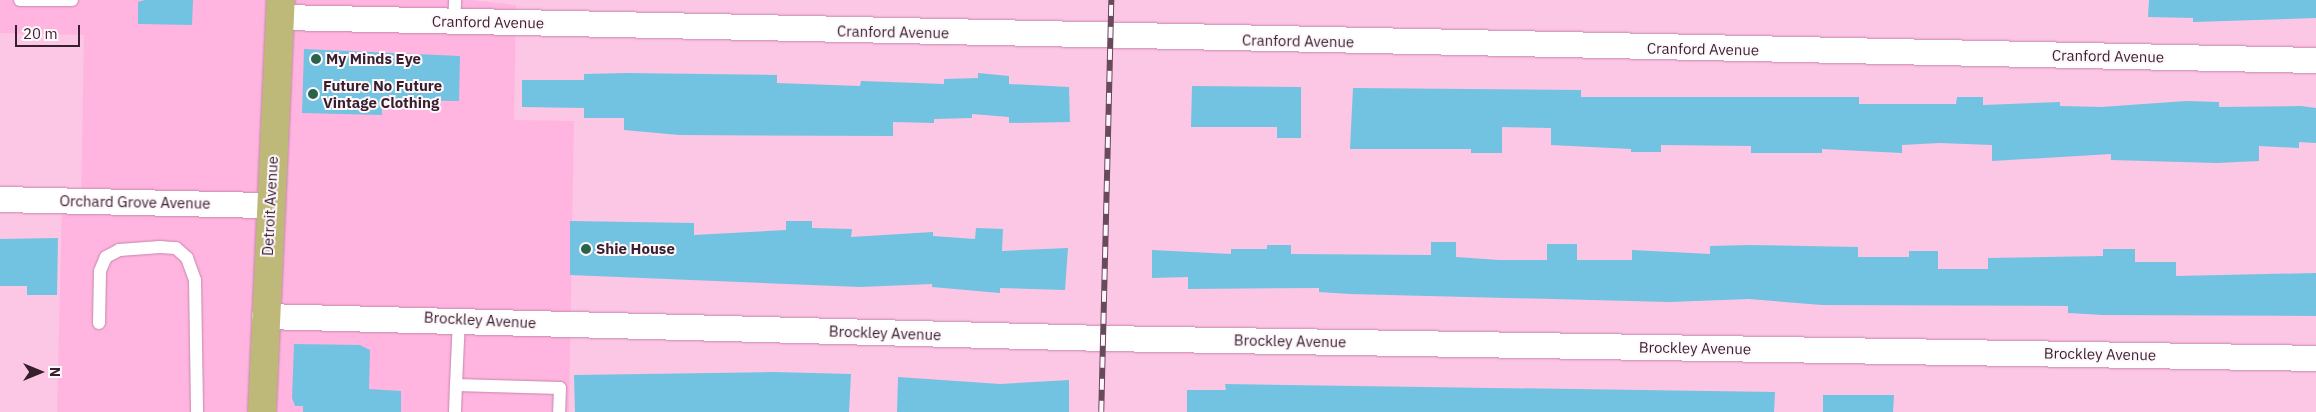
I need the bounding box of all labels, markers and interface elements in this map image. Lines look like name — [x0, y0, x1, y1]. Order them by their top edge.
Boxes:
street label: Cranford Avenue — [432, 12, 544, 32]
scale bar — [18, 15, 82, 47]
street label: Cranford Avenue — [837, 22, 949, 42]
text: 20 m — [23, 24, 58, 43]
street label: Cranford Avenue — [1242, 31, 1354, 51]
street label: Cranford Avenue — [1647, 39, 1759, 59]
street label: Cranford Avenue — [2052, 46, 2164, 66]
place label: My Minds Eye — [326, 50, 421, 68]
marker: My Minds Eye — [310, 53, 322, 65]
place label: Future No Future Vintage Clothing — [323, 76, 442, 111]
marker: Future No Future Vintage Clothing — [307, 88, 319, 100]
street label: Detroit Avenue — [258, 156, 282, 256]
street label: Orchard Grove Avenue — [59, 192, 211, 212]
place label: Shie House — [596, 240, 675, 258]
marker: Shie House — [580, 243, 592, 255]
street label: Brockley Avenue — [423, 308, 537, 332]
street label: Brockley Avenue — [829, 322, 941, 344]
street label: Brockley Avenue — [1234, 331, 1346, 351]
street label: Brockley Avenue — [1639, 338, 1751, 358]
street label: Brockley Avenue — [2044, 344, 2156, 364]
north arrow — [15, 347, 65, 397]
text: N — [46, 367, 64, 377]

